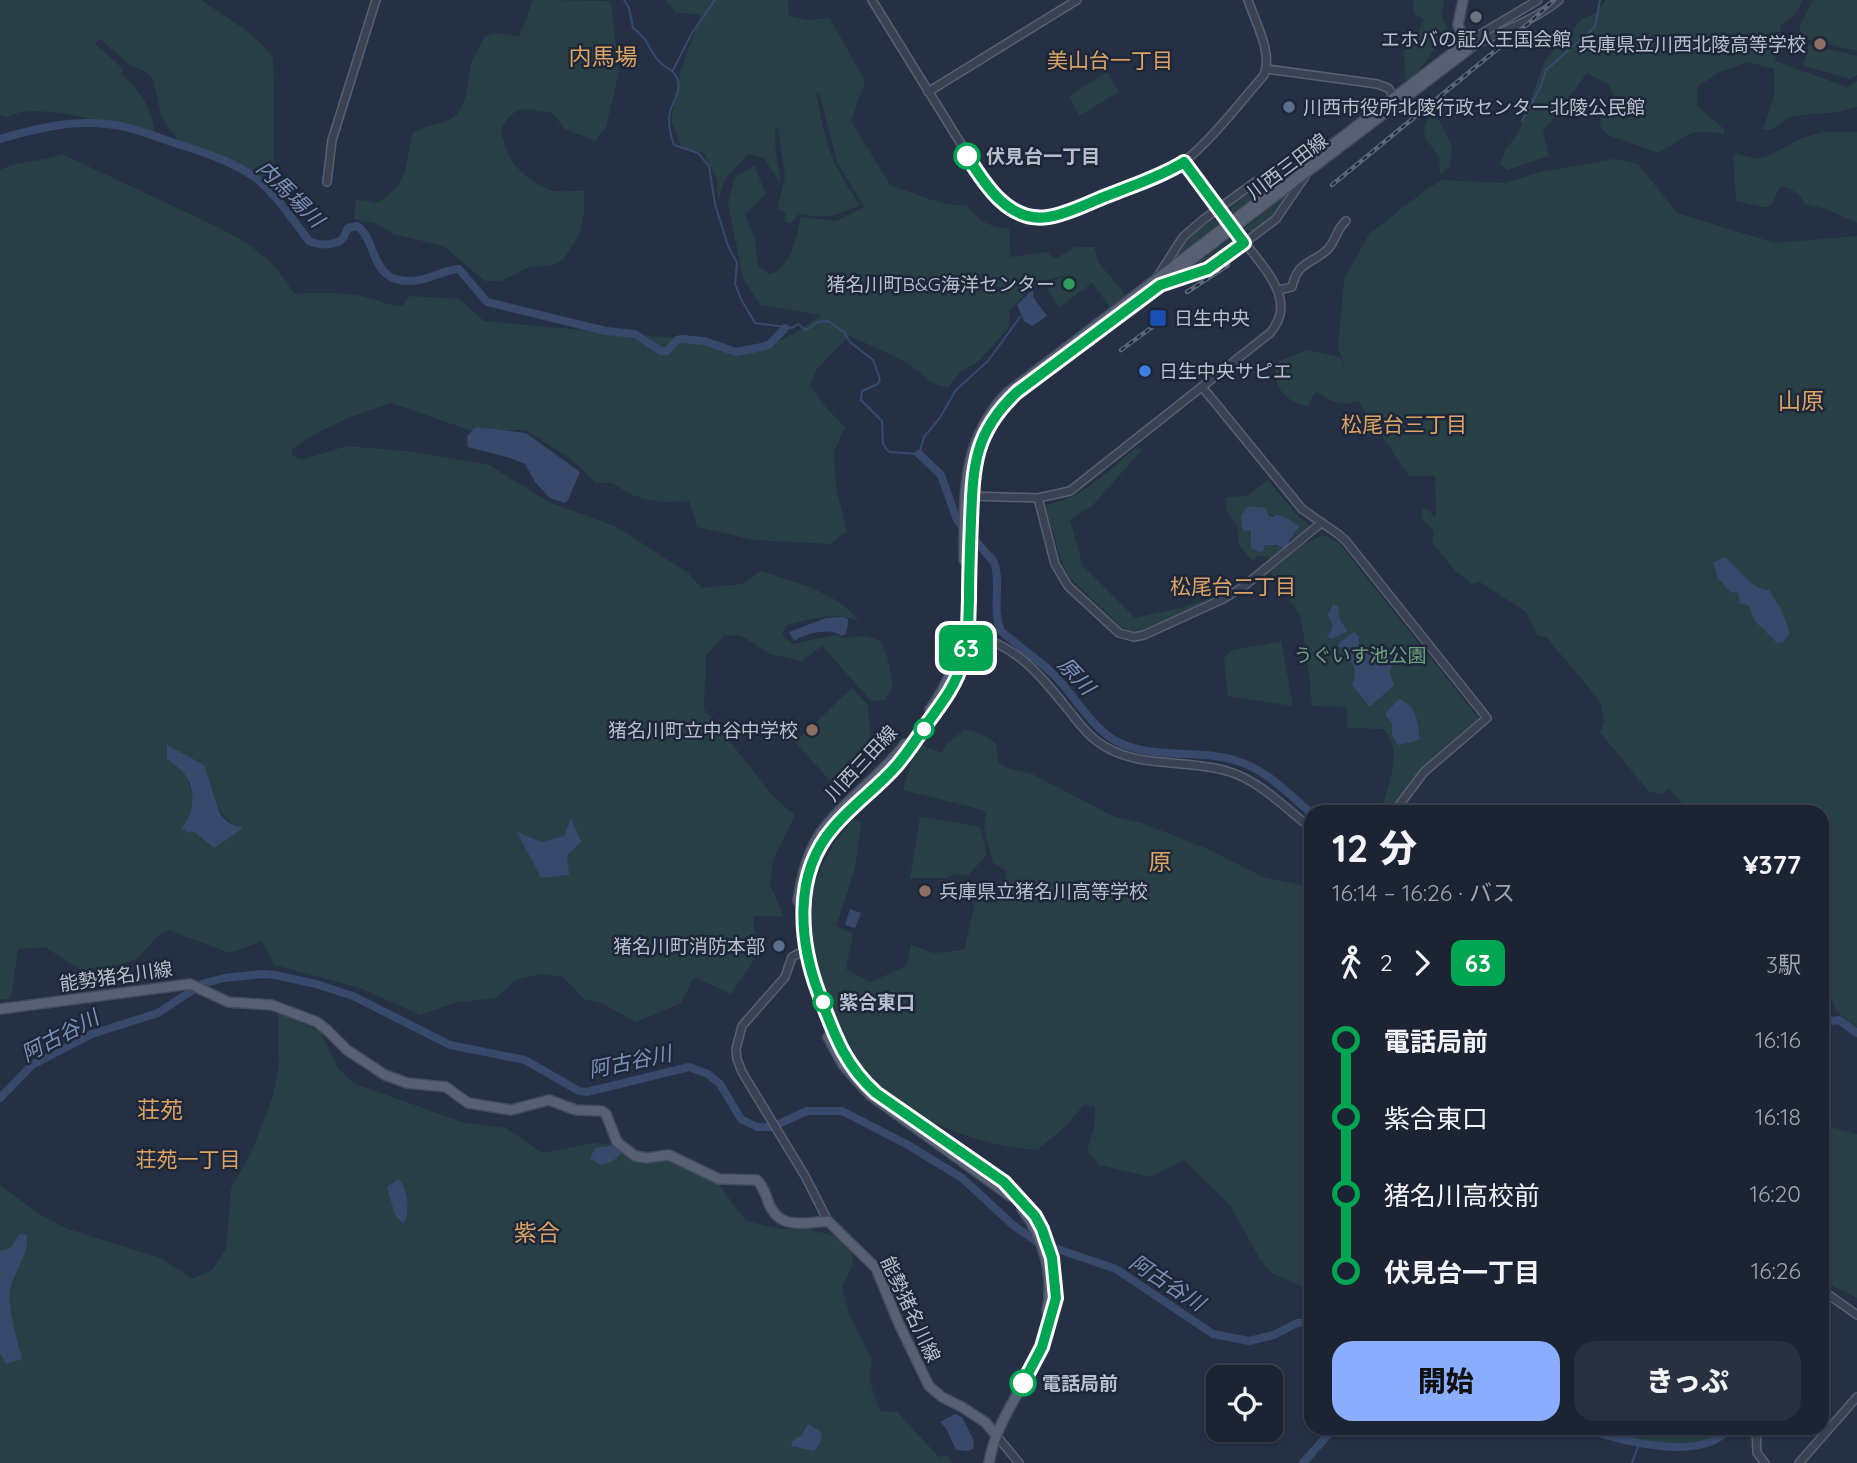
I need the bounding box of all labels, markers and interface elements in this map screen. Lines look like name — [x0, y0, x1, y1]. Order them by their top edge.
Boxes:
marker: エホバの証人王国会館 — [1468, 9, 1484, 25]
place label: エホバの証人王国会館 — [1381, 27, 1571, 51]
place label: 兵庫県立川西北陵高等学校 — [1578, 32, 1806, 56]
marker: 兵庫県立川西北陵高等学校 — [1812, 36, 1828, 52]
district label: 内馬場 — [569, 42, 638, 71]
district label: 美山台一丁目 — [1047, 47, 1173, 73]
place label: 川西市役所北陵行政センター北陵公民館 — [1303, 95, 1645, 119]
marker: 川西市役所北陵行政センター北陵公民館 — [1281, 99, 1297, 115]
street label: 川西三田線 — [1242, 128, 1332, 204]
marker: 伏見台一丁目 — [954, 143, 980, 169]
place label: 伏見台一丁目 — [986, 144, 1100, 168]
water label: 内馬場川 — [252, 154, 331, 234]
place label: 猪名川町B&G海洋センター — [827, 272, 1055, 296]
marker: 猪名川町B&G海洋センター — [1061, 276, 1077, 292]
place label: 日生中央 — [1174, 306, 1250, 330]
marker: 日生中央 — [1148, 308, 1168, 328]
place label: 日生中央サピエ — [1159, 359, 1292, 383]
marker: 日生中央サピエ — [1137, 363, 1153, 379]
district label: 山原 — [1778, 386, 1824, 415]
district label: 松尾台三丁目 — [1341, 411, 1467, 437]
district label: 松尾台二丁目 — [1170, 573, 1296, 599]
line badge: 63 — [934, 625, 998, 671]
text: 63 — [953, 633, 979, 663]
park label: うぐいす池公園 — [1293, 643, 1427, 667]
water label: 原川 — [1053, 651, 1102, 701]
place label: 猪名川町立中谷中学校 — [608, 718, 798, 742]
unlabelled marker — [914, 719, 934, 739]
street label: 川西三田線 — [820, 720, 902, 806]
marker: 猪名川町立中谷中学校 — [804, 722, 820, 738]
text: 12 分 — [1332, 824, 1417, 872]
district label: 原 — [1149, 847, 1172, 876]
text: ¥377 — [1743, 848, 1801, 881]
text: 16:14 – 16:26 · バス — [1332, 878, 1515, 907]
place label: 兵庫県立猪名川高等学校 — [939, 879, 1148, 903]
marker: 兵庫県立猪名川高等学校 — [917, 883, 933, 899]
place label: 猪名川町消防本部 — [613, 934, 765, 958]
marker: 猪名川町消防本部 — [771, 938, 787, 954]
icon: walk — [1332, 944, 1370, 982]
icon: forward — [1403, 944, 1441, 982]
text: 2 — [1380, 948, 1393, 977]
text: 63 — [1465, 948, 1491, 978]
text: 3駅 — [1766, 950, 1801, 979]
street label: 能勢猪名川線 — [58, 956, 174, 996]
place label: 紫合東口 — [839, 990, 915, 1014]
marker: 紫合東口 — [813, 992, 833, 1012]
water label: 阿古谷川 — [16, 1003, 104, 1066]
text: 電話局前 — [1384, 1025, 1488, 1058]
text: 16:16 — [1755, 1025, 1801, 1054]
water label: 阿古谷川 — [586, 1039, 676, 1082]
district label: 荘苑 — [137, 1095, 183, 1124]
text: 紫合東口 — [1384, 1102, 1488, 1135]
text: 16:18 — [1755, 1102, 1801, 1131]
district label: 荘苑一丁目 — [136, 1146, 241, 1172]
text: 猪名川高校前 — [1384, 1179, 1540, 1212]
text: 16:20 — [1749, 1179, 1801, 1208]
district label: 紫合 — [514, 1218, 560, 1247]
water label: 阿古谷川 — [1125, 1248, 1212, 1317]
street label: 能勢猪名川線 — [876, 1252, 946, 1366]
text: 伏見台一丁目 — [1384, 1256, 1540, 1289]
text: 16:26 — [1751, 1256, 1801, 1285]
button: 開始 — [1332, 1341, 1560, 1421]
button: きっぷ — [1574, 1341, 1801, 1421]
map controls — [1206, 1365, 1283, 1442]
button: locate — [1206, 1365, 1283, 1442]
marker: 電話局前 — [1010, 1370, 1036, 1396]
place label: 電話局前 — [1042, 1371, 1118, 1395]

